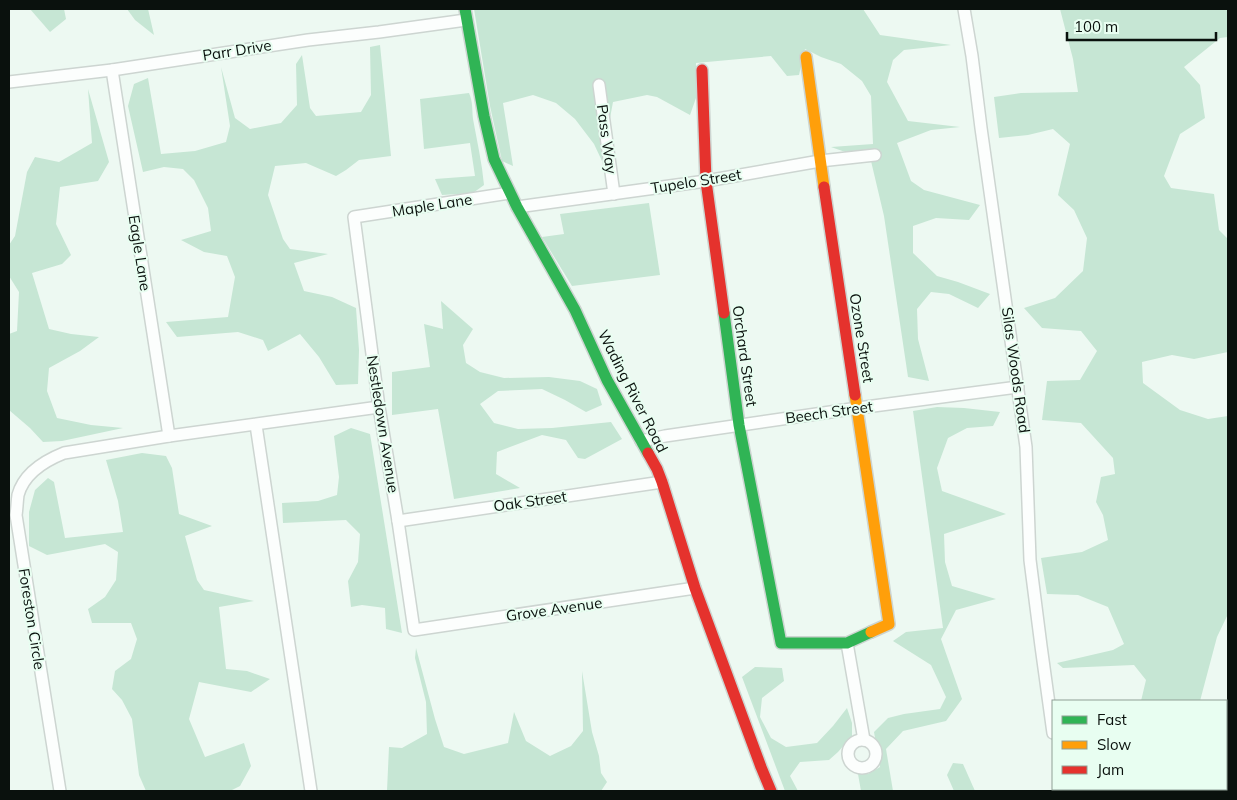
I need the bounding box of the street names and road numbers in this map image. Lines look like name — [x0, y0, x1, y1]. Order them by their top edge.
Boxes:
street label: Parr Drive — [201, 35, 273, 65]
street label: Pass Way — [593, 103, 621, 175]
street label: Tupelo Street — [649, 164, 743, 198]
street label: Maple Lane — [391, 189, 473, 221]
street label: Eagle Lane — [125, 214, 155, 292]
street label: Ozone Street — [846, 292, 878, 384]
street label: Orchard Street — [729, 304, 761, 408]
street label: Silas Woods Road — [998, 306, 1034, 434]
street label: Wading River Road — [594, 326, 672, 456]
street label: Nestledown Avenue — [363, 354, 403, 494]
street label: Beech Street — [784, 396, 874, 428]
street label: Oak Street — [492, 486, 568, 516]
street label: Foreston Circle — [15, 567, 49, 671]
street label: Grove Avenue — [505, 593, 603, 625]

